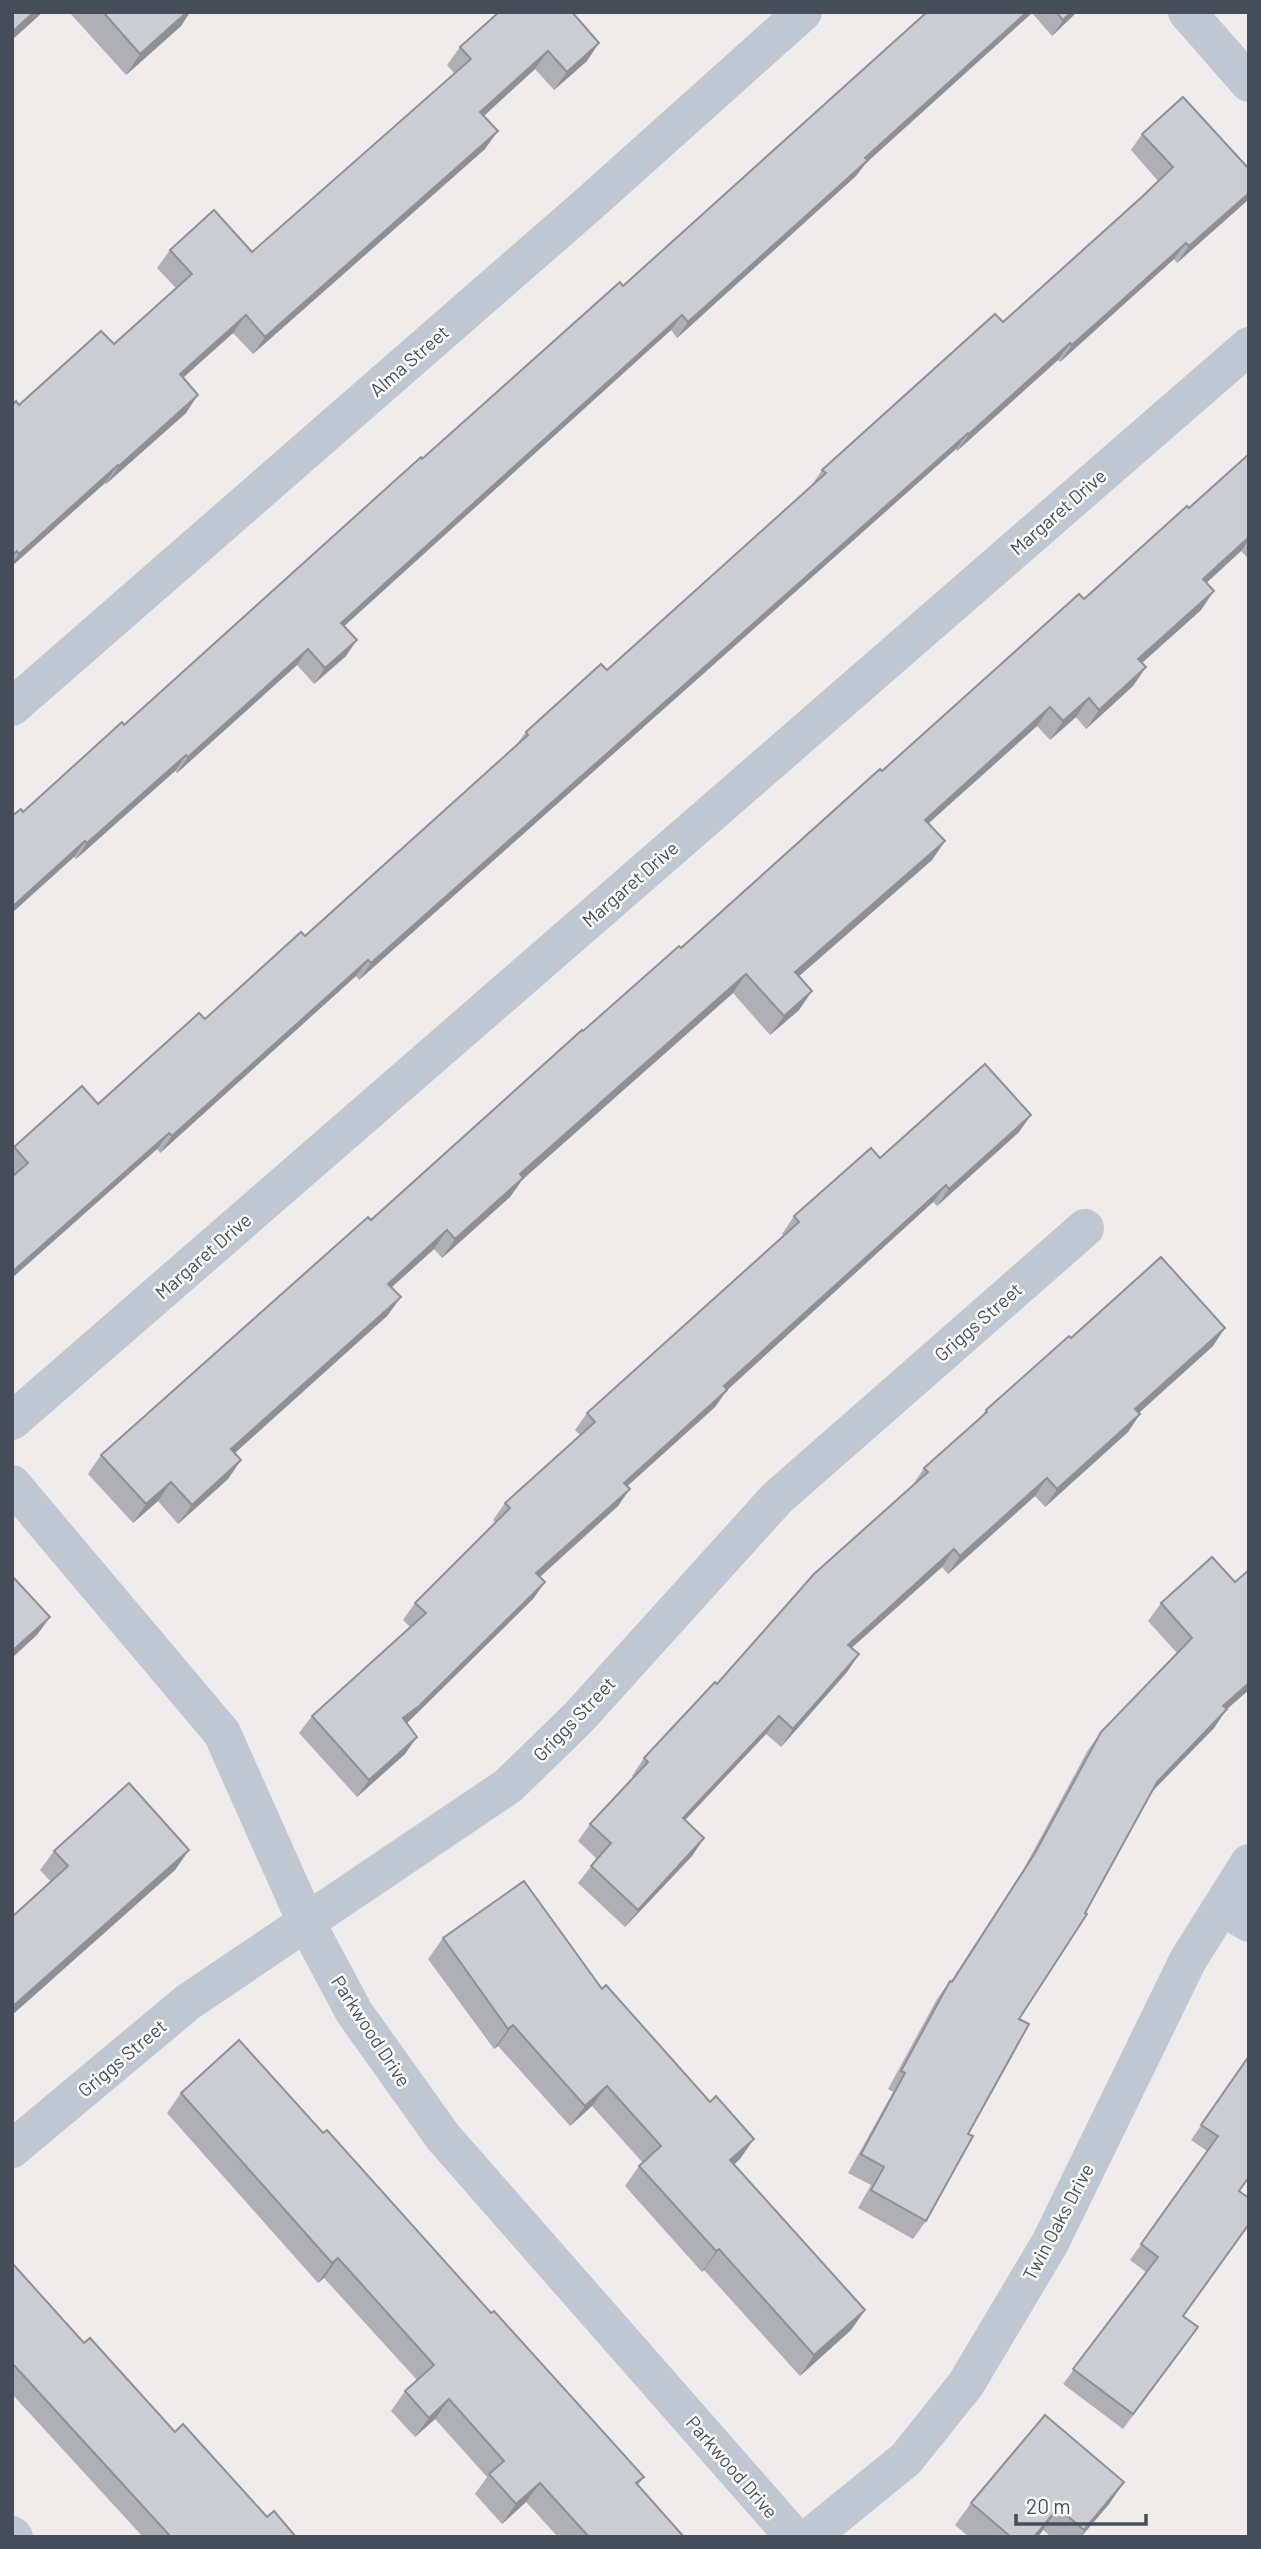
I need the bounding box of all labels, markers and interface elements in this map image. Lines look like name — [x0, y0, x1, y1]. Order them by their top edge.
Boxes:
street label: Alma Street — [365, 320, 453, 401]
street label: Margaret Drive — [1005, 464, 1110, 560]
street label: Margaret Drive — [577, 836, 682, 932]
street label: Margaret Drive — [150, 1208, 255, 1304]
street label: Griggs Street — [929, 1277, 1026, 1366]
street label: Griggs Street — [528, 1672, 620, 1766]
street label: Parkwood Drive — [327, 1971, 416, 2091]
street label: Griggs Street — [73, 2014, 171, 2101]
street label: Twin Oaks Drive — [1017, 2159, 1098, 2284]
street label: Parkwood Drive — [682, 2411, 783, 2522]
scale bar — [1016, 2482, 1146, 2526]
text: 20 m — [1026, 2493, 1071, 2518]

